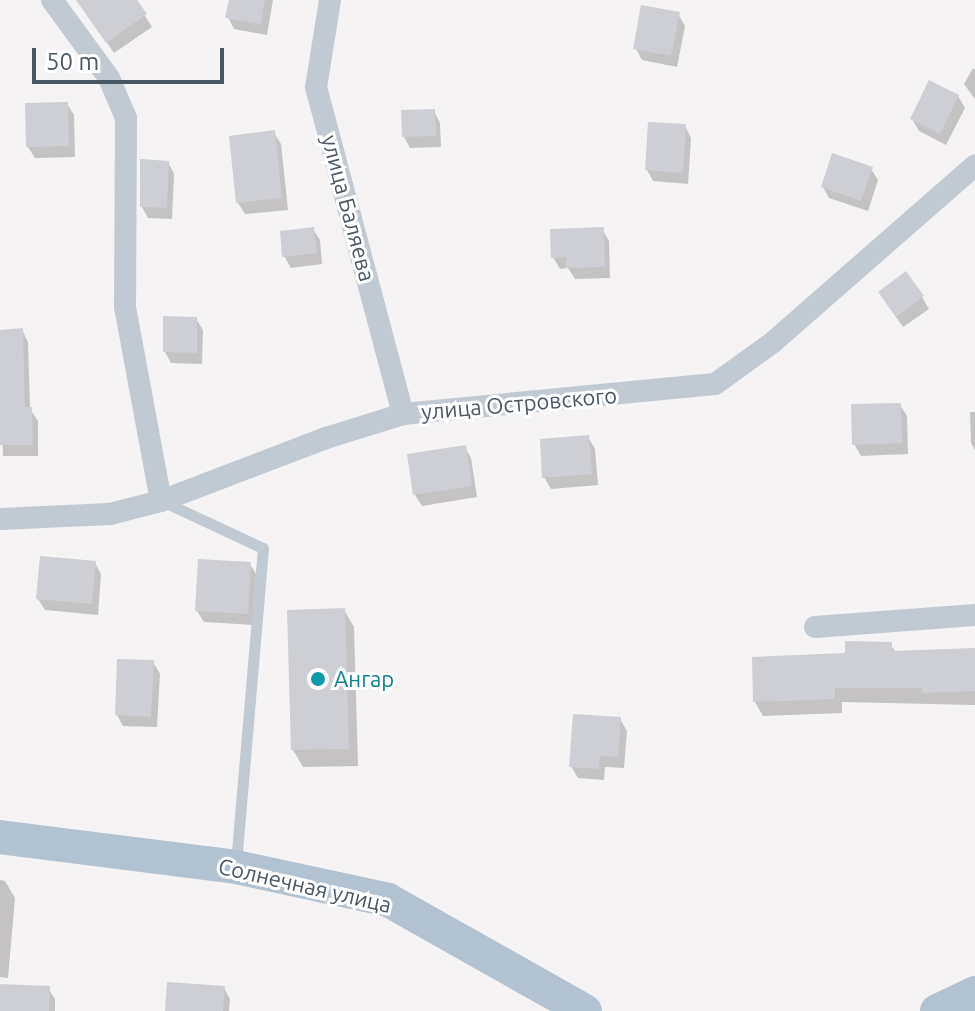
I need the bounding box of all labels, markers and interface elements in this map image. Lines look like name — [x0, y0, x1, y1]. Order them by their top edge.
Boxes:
scale bar — [36, 32, 228, 82]
text: 50 m — [46, 48, 99, 75]
street label: улица Баляева — [317, 132, 381, 284]
street label: улица Островского — [420, 381, 618, 425]
place label: Ангар — [334, 666, 394, 692]
marker: Ангар — [309, 670, 327, 688]
street label: Солнечная улица — [216, 852, 394, 918]

